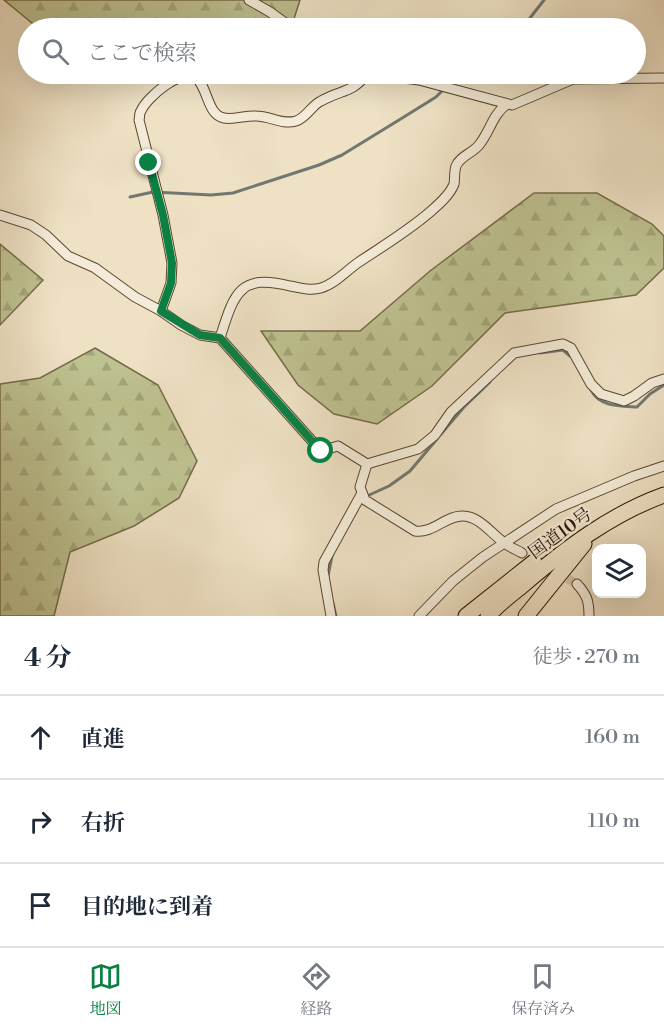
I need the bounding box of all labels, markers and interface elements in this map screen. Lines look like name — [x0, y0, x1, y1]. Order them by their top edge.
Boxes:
search box — [18, 18, 646, 84]
icon: search — [39, 35, 72, 68]
text: ここで検索 — [87, 40, 197, 67]
route end — [135, 149, 161, 175]
route start — [307, 437, 333, 463]
street label: 国道10号 — [524, 503, 597, 564]
map controls — [592, 544, 646, 598]
button: layers — [592, 544, 646, 598]
text: 4 分 — [24, 642, 72, 674]
text: 徒歩 · 270 m — [533, 645, 640, 670]
icon: ahead — [24, 721, 57, 754]
text: 160 m — [585, 725, 640, 750]
text: 直進 — [81, 726, 125, 753]
icon: right — [24, 805, 57, 838]
text: 110 m — [588, 809, 640, 834]
text: 右折 — [81, 810, 125, 837]
icon: arrive — [24, 889, 57, 922]
text: 目的地に到着 — [81, 894, 213, 921]
tab: 地図 — [89, 960, 122, 1019]
tab: 経路 — [300, 960, 333, 1019]
tab: 保存済み — [511, 960, 575, 1019]

